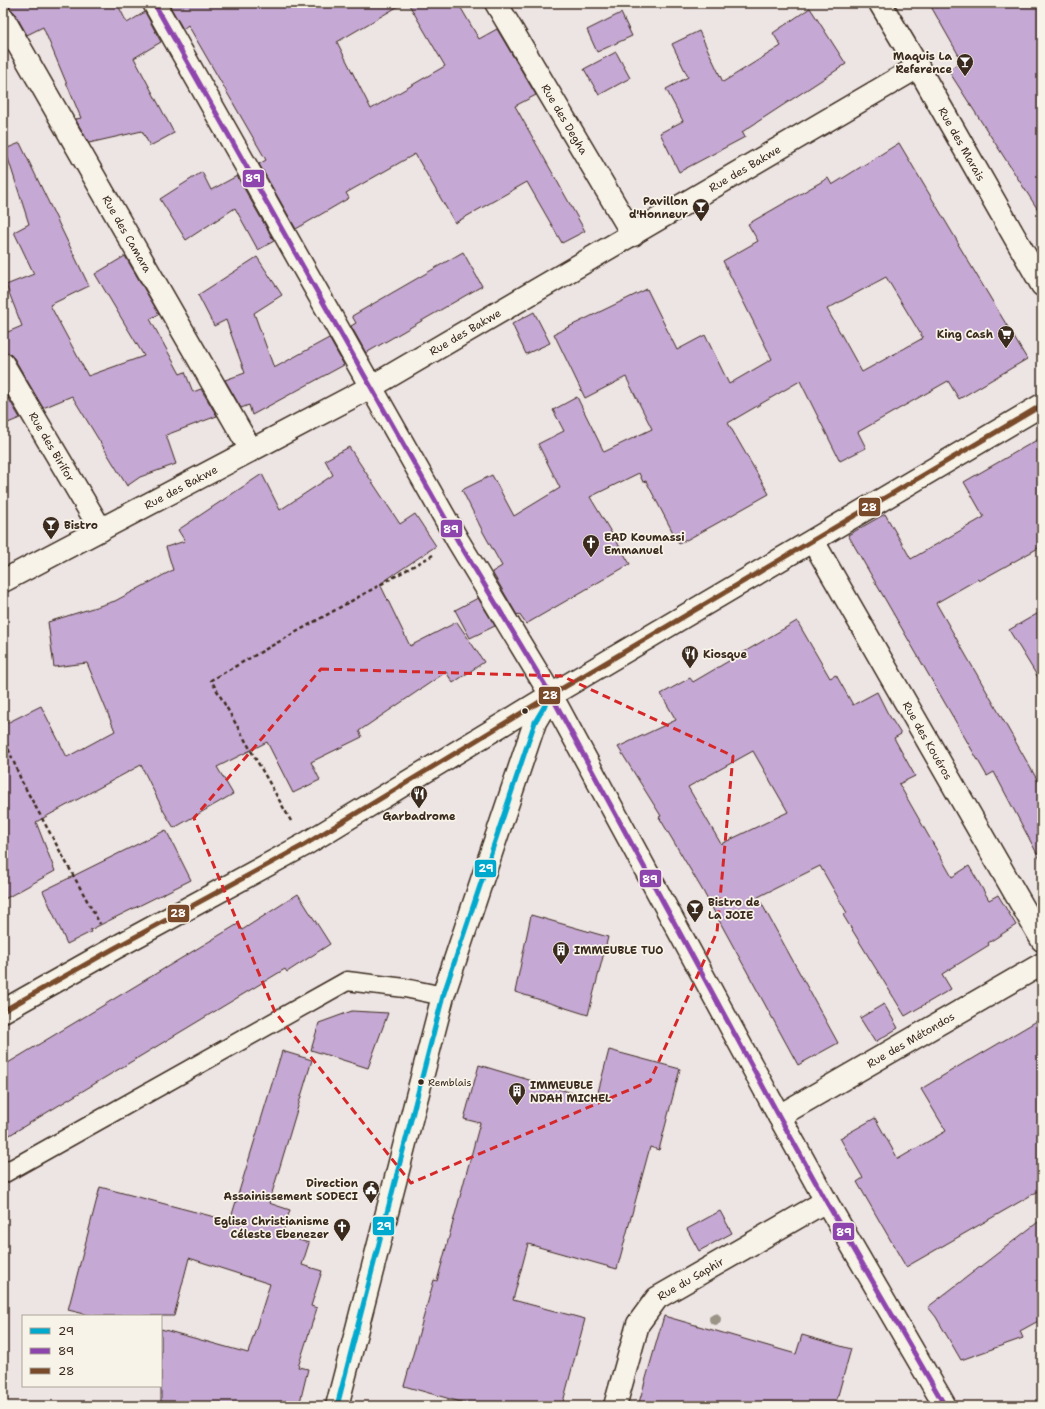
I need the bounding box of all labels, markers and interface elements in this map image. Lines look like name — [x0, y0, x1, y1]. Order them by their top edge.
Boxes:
place label: Maquis La Reference — [893, 49, 952, 77]
bar icon: Maquis La Reference — [955, 52, 975, 77]
street label: Rue des Degha — [538, 82, 591, 158]
street label: Rue des Marais — [934, 105, 988, 184]
street label: Rue des Bakwe — [706, 142, 784, 196]
line badge: 89 — [242, 169, 265, 188]
text: 89 — [245, 171, 261, 186]
street label: Rue des Camara — [98, 193, 155, 276]
place label: Pavillon d'Honneur — [629, 194, 689, 222]
bar icon: Pavillon d'Honneur — [691, 197, 711, 222]
street label: Rue des Bakwe — [427, 305, 504, 359]
supermarket icon: King Cash — [996, 324, 1016, 349]
place label: King Cash — [937, 327, 994, 342]
street label: Rue des Birifor — [25, 409, 78, 485]
street label: Rue des Bakwe — [142, 462, 220, 513]
line badge: 28 — [858, 497, 881, 517]
text: 28 — [861, 500, 877, 515]
bar icon: Bistro — [41, 515, 61, 540]
place label: Bistro — [64, 518, 98, 533]
line badge: 89 — [440, 519, 463, 538]
text: 89 — [443, 522, 459, 537]
place label: EAD Koumassi Emmanuel — [604, 530, 685, 558]
church icon: EAD Koumassi Emmanuel — [581, 533, 601, 558]
restaurant icon: Kiosque — [680, 644, 700, 669]
place label: Kiosque — [703, 647, 747, 662]
line badge: 28 — [538, 686, 561, 705]
text: 28 — [542, 688, 558, 703]
street label: Rue des Kouéros — [899, 699, 955, 783]
unlabelled marker — [520, 706, 530, 716]
restaurant icon: Garbadrome — [409, 784, 429, 809]
place label: Garbadrome — [382, 809, 456, 824]
line badge: 29 — [474, 859, 497, 878]
text: 29 — [479, 861, 494, 876]
line badge: 89 — [639, 869, 662, 888]
text: 89 — [642, 872, 658, 887]
place label: Bistro de La JOIE — [708, 895, 760, 923]
bar icon: Bistro de La JOIE — [685, 898, 705, 923]
line badge: 28 — [167, 904, 190, 923]
text: 28 — [170, 906, 186, 921]
building icon: IMMEUBLE TUO — [551, 940, 571, 965]
place label: IMMEUBLE TUO — [574, 943, 664, 958]
street label: Rue des Métondos — [864, 1009, 957, 1072]
place label: Remblais — [428, 1076, 471, 1089]
marker: Remblais — [416, 1077, 426, 1087]
place label: IMMEUBLE NDAH MICHEL — [530, 1078, 611, 1106]
building icon: IMMEUBLE NDAH MICHEL — [507, 1081, 527, 1106]
place label: Direction Assainissement SODECI — [224, 1176, 359, 1204]
public building icon: Direction Assainissement SODECI — [361, 1179, 381, 1204]
place label: Eglise Christianisme Céleste Ebenezer — [214, 1214, 329, 1242]
line badge: 29 — [372, 1216, 395, 1236]
church icon: Eglise Christianisme Céleste Ebenezer — [332, 1217, 352, 1242]
text: 29 — [377, 1219, 392, 1234]
line badge: 89 — [832, 1222, 855, 1241]
text: 89 — [836, 1225, 852, 1240]
street label: Rue du Saphir — [655, 1254, 727, 1304]
legend — [22, 1315, 162, 1387]
text: 29 — [58, 1323, 74, 1339]
text: 89 — [58, 1343, 74, 1359]
text: 28 — [58, 1363, 74, 1379]

